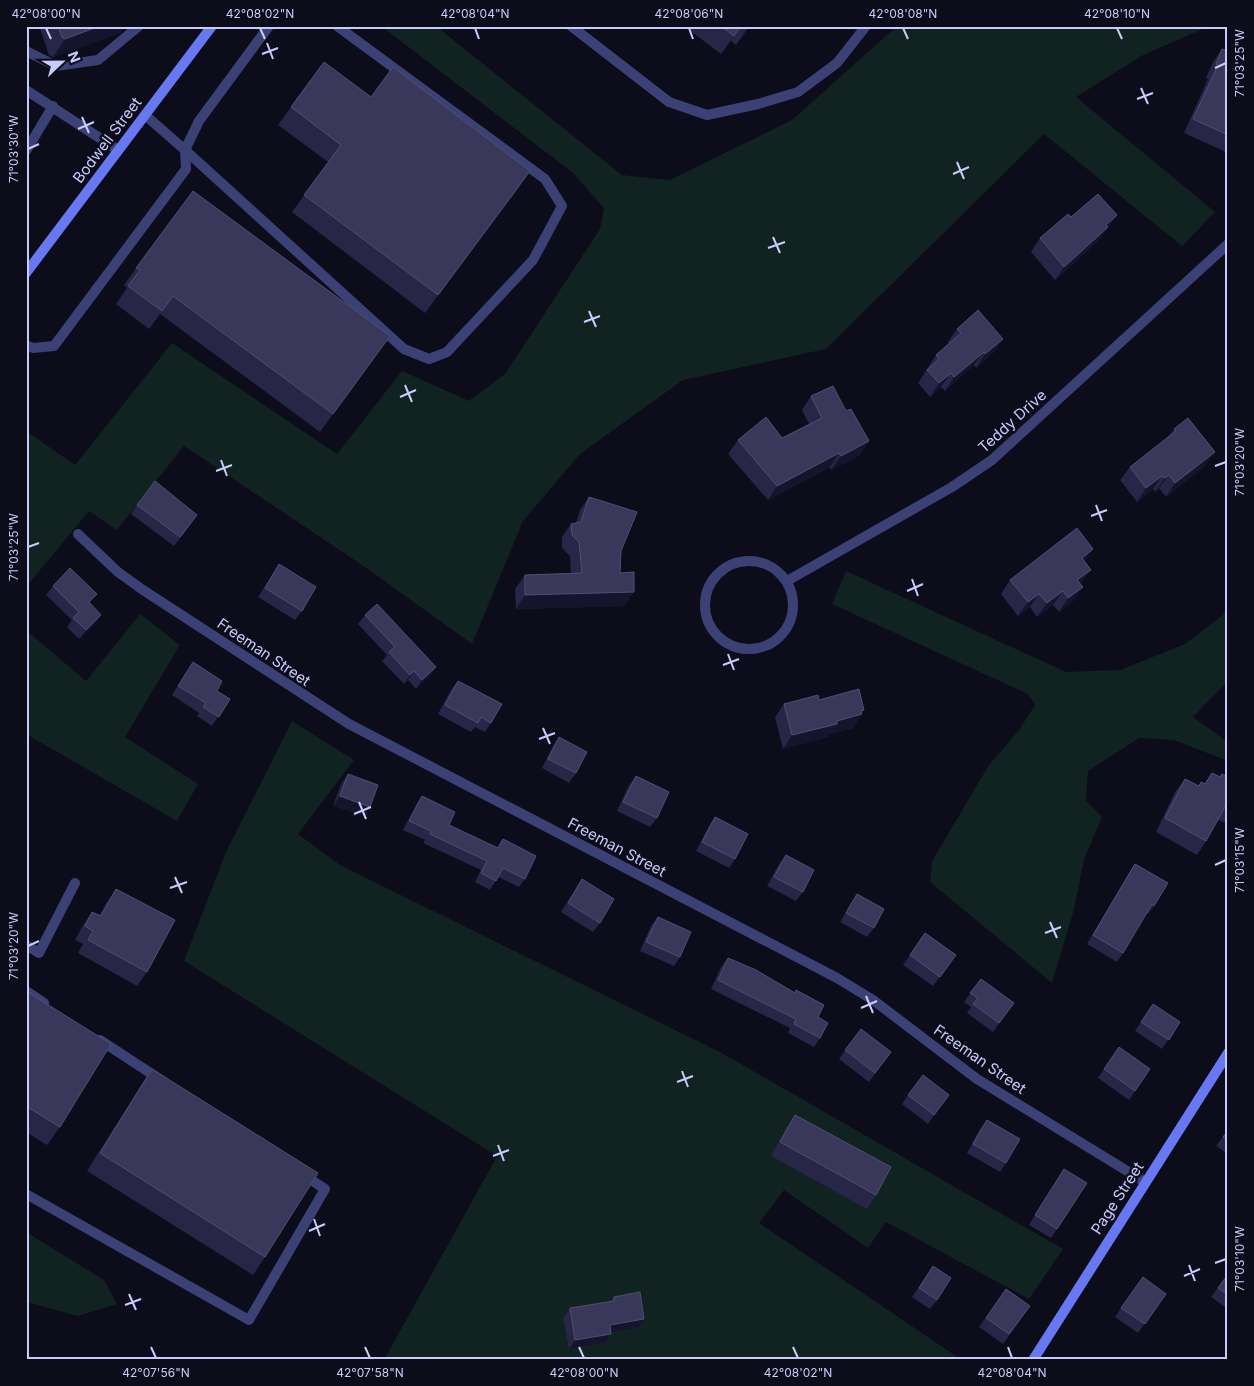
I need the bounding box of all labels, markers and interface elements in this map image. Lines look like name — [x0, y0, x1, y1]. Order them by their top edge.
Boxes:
text: 42°08'00"N — [12, 6, 80, 21]
text: 42°08'02"N — [226, 6, 294, 21]
text: 42°08'04"N — [440, 6, 510, 21]
text: 42°08'06"N — [655, 6, 723, 21]
text: 42°08'08"N — [869, 6, 937, 21]
text: 42°08'10"N — [1084, 6, 1150, 21]
text: 71°03'25"W — [1232, 29, 1247, 97]
north arrow — [38, 38, 88, 88]
text: N — [65, 49, 84, 65]
street label: Bodwell Street — [69, 93, 145, 187]
text: 71°03'30"W — [6, 115, 21, 183]
street label: Teddy Drive — [974, 385, 1050, 457]
text: 71°03'20"W — [1232, 428, 1247, 496]
text: 71°03'25"W — [6, 513, 21, 581]
street label: Freeman Street — [214, 614, 314, 690]
street label: Freeman Street — [565, 813, 669, 881]
text: 71°03'15"W — [1232, 827, 1247, 893]
text: 71°03'20"W — [6, 912, 21, 980]
street label: Freeman Street — [930, 1020, 1030, 1098]
street label: Page Street — [1087, 1158, 1147, 1238]
text: 71°03'10"W — [1232, 1226, 1247, 1292]
text: 42°07'56"N — [122, 1365, 190, 1380]
text: 42°07'58"N — [336, 1365, 404, 1380]
text: 42°08'00"N — [550, 1365, 618, 1380]
text: 42°08'02"N — [764, 1365, 832, 1380]
text: 42°08'04"N — [977, 1365, 1047, 1380]

